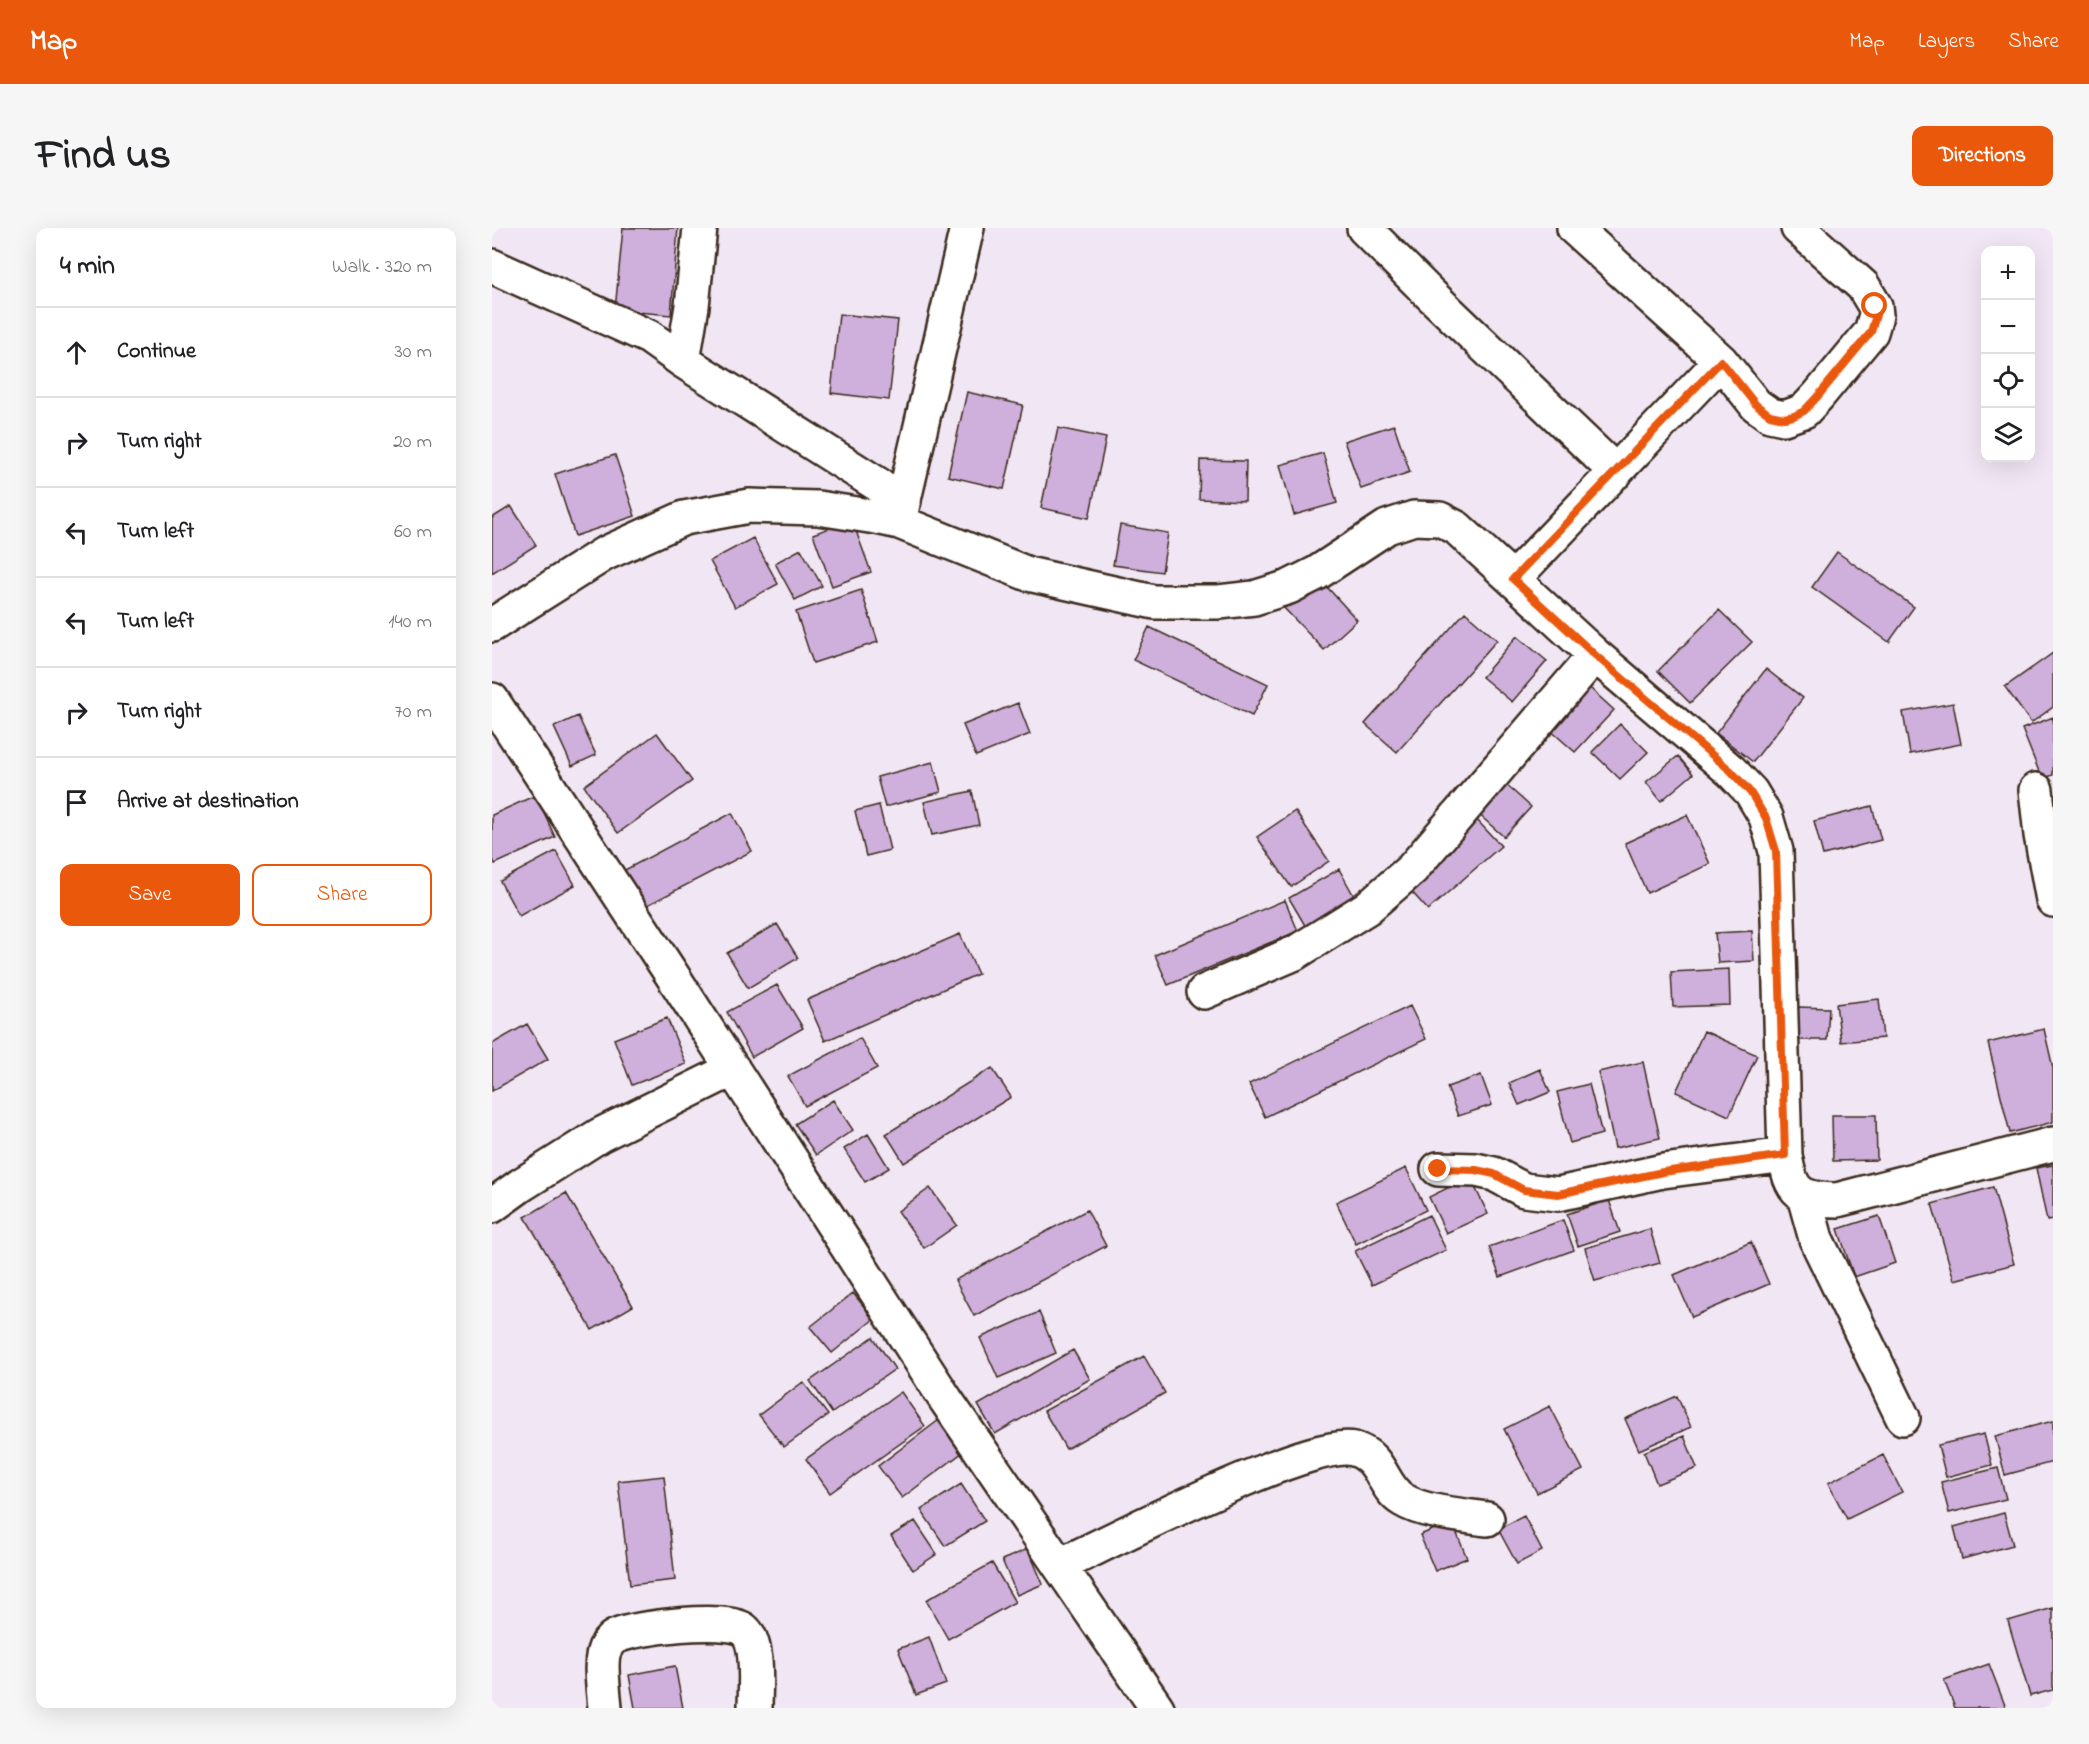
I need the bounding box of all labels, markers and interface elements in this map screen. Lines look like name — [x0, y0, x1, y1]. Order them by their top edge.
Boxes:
text: Map — [30, 22, 77, 63]
text: Map — [1849, 27, 1885, 57]
text: Layers — [1918, 27, 1975, 57]
text: Share — [2008, 27, 2059, 57]
text: Find us — [36, 126, 171, 187]
button: Directions — [1912, 126, 2053, 186]
map controls — [1981, 246, 2035, 462]
button: + — [1981, 246, 2035, 300]
text: 4 min — [60, 248, 115, 286]
text: Walk · 320 m — [332, 253, 432, 282]
route start — [1861, 292, 1887, 318]
button: − — [1981, 300, 2035, 354]
icon: ahead — [60, 336, 93, 369]
text: Continue — [117, 336, 196, 368]
text: 30 m — [395, 338, 432, 367]
button: locate — [1981, 354, 2035, 408]
button: layers — [1981, 408, 2035, 462]
icon: right — [60, 426, 93, 459]
text: Turn right — [117, 426, 202, 458]
text: 20 m — [393, 428, 432, 457]
icon: left — [60, 516, 93, 549]
text: Turn left — [117, 516, 194, 548]
text: 60 m — [394, 518, 432, 547]
icon: left — [60, 606, 93, 639]
text: Turn left — [117, 606, 194, 638]
text: 140 m — [388, 608, 432, 637]
icon: right — [60, 696, 93, 729]
text: Turn right — [117, 696, 202, 728]
text: 70 m — [395, 698, 432, 727]
icon: arrive — [60, 786, 93, 819]
text: Arrive at destination — [117, 786, 299, 818]
button: Save — [60, 864, 240, 926]
button: Share — [252, 864, 432, 926]
route end — [1424, 1155, 1450, 1181]

